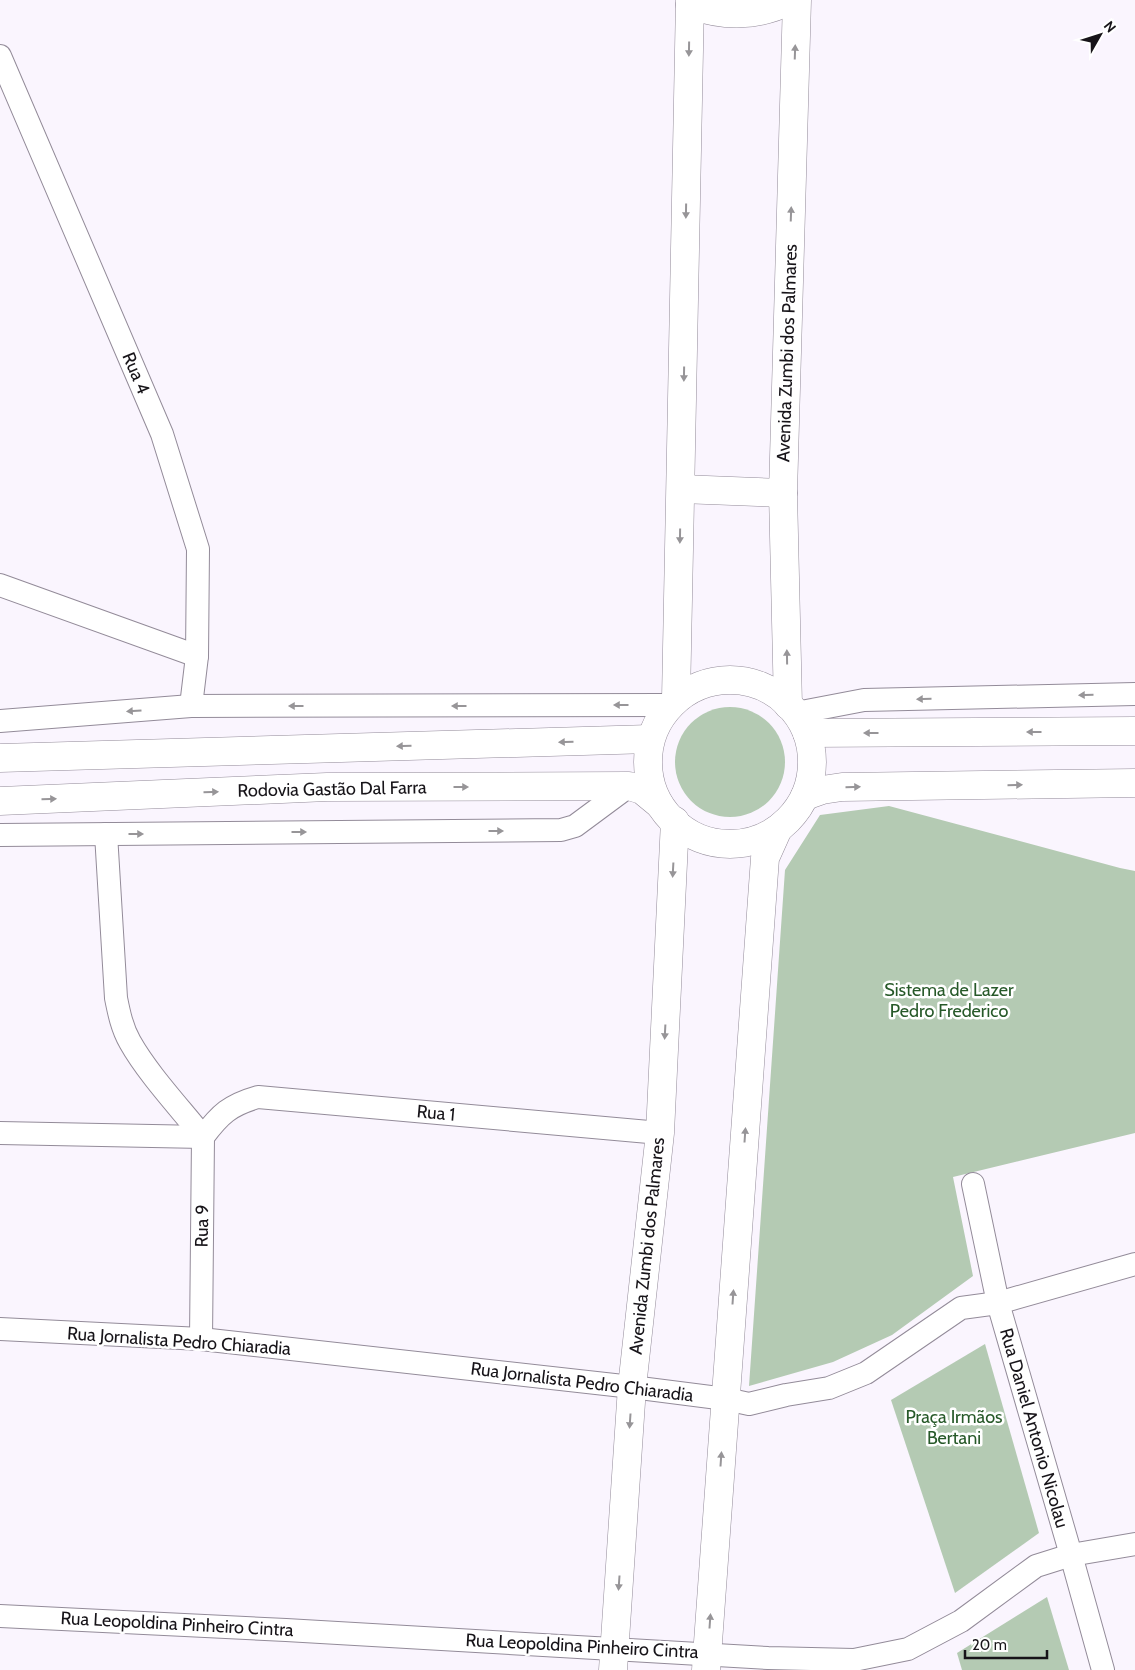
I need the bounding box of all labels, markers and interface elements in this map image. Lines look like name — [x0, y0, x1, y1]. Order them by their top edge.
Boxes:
north arrow — [1075, 10, 1125, 60]
text: N — [1100, 17, 1120, 36]
one-way arrow — [685, 41, 693, 57]
one-way arrow — [792, 44, 800, 60]
one-way arrow — [682, 203, 690, 219]
one-way arrow — [787, 206, 795, 222]
street label: Avenida Zumbi dos Palmares — [772, 244, 802, 462]
street label: Rua 4 — [117, 349, 155, 397]
one-way arrow — [679, 366, 687, 382]
one-way arrow — [676, 528, 684, 544]
one-way arrow — [783, 648, 791, 664]
one-way arrow — [1078, 691, 1094, 699]
one-way arrow — [916, 695, 932, 703]
one-way arrow — [613, 701, 629, 709]
one-way arrow — [288, 702, 304, 710]
one-way arrow — [451, 702, 467, 710]
one-way arrow — [126, 707, 142, 715]
one-way arrow — [1026, 728, 1042, 736]
one-way arrow — [863, 729, 879, 737]
one-way arrow — [558, 738, 574, 746]
one-way arrow — [396, 743, 412, 751]
street label: Rodovia Gastão Dal Farra — [237, 776, 427, 802]
one-way arrow — [1007, 781, 1023, 789]
one-way arrow — [453, 783, 469, 791]
one-way arrow — [845, 783, 861, 791]
one-way arrow — [203, 788, 219, 796]
one-way arrow — [41, 795, 57, 803]
one-way arrow — [488, 827, 504, 835]
one-way arrow — [291, 828, 307, 836]
one-way arrow — [128, 830, 144, 838]
one-way arrow — [669, 862, 677, 878]
park label: Sistema de Lazer Pedro Frederico — [884, 979, 1014, 1022]
one-way arrow — [661, 1025, 669, 1041]
street label: Rua 1 — [416, 1100, 456, 1126]
one-way arrow — [741, 1127, 749, 1143]
street label: Avenida Zumbi dos Palmares — [625, 1136, 669, 1356]
street label: Rua 9 — [191, 1204, 213, 1248]
one-way arrow — [730, 1289, 738, 1305]
street label: Rua Jornalista Pedro Chiaradia — [66, 1322, 292, 1360]
street label: Rua Daniel Antonio Nicolau — [995, 1325, 1073, 1531]
street label: Rua Jornalista Pedro Chiaradia — [469, 1357, 695, 1407]
park label: Praça Irmãos Bertani — [905, 1406, 1003, 1449]
one-way arrow — [625, 1413, 633, 1429]
one-way arrow — [718, 1451, 726, 1467]
one-way arrow — [614, 1575, 622, 1591]
street label: Rua Leopoldina Pinheiro Cintra — [60, 1607, 294, 1641]
one-way arrow — [706, 1613, 714, 1629]
scale bar — [965, 1628, 1048, 1660]
street label: Rua Leopoldina Pinheiro Cintra — [465, 1629, 699, 1663]
text: 20 m — [972, 1636, 1007, 1654]

